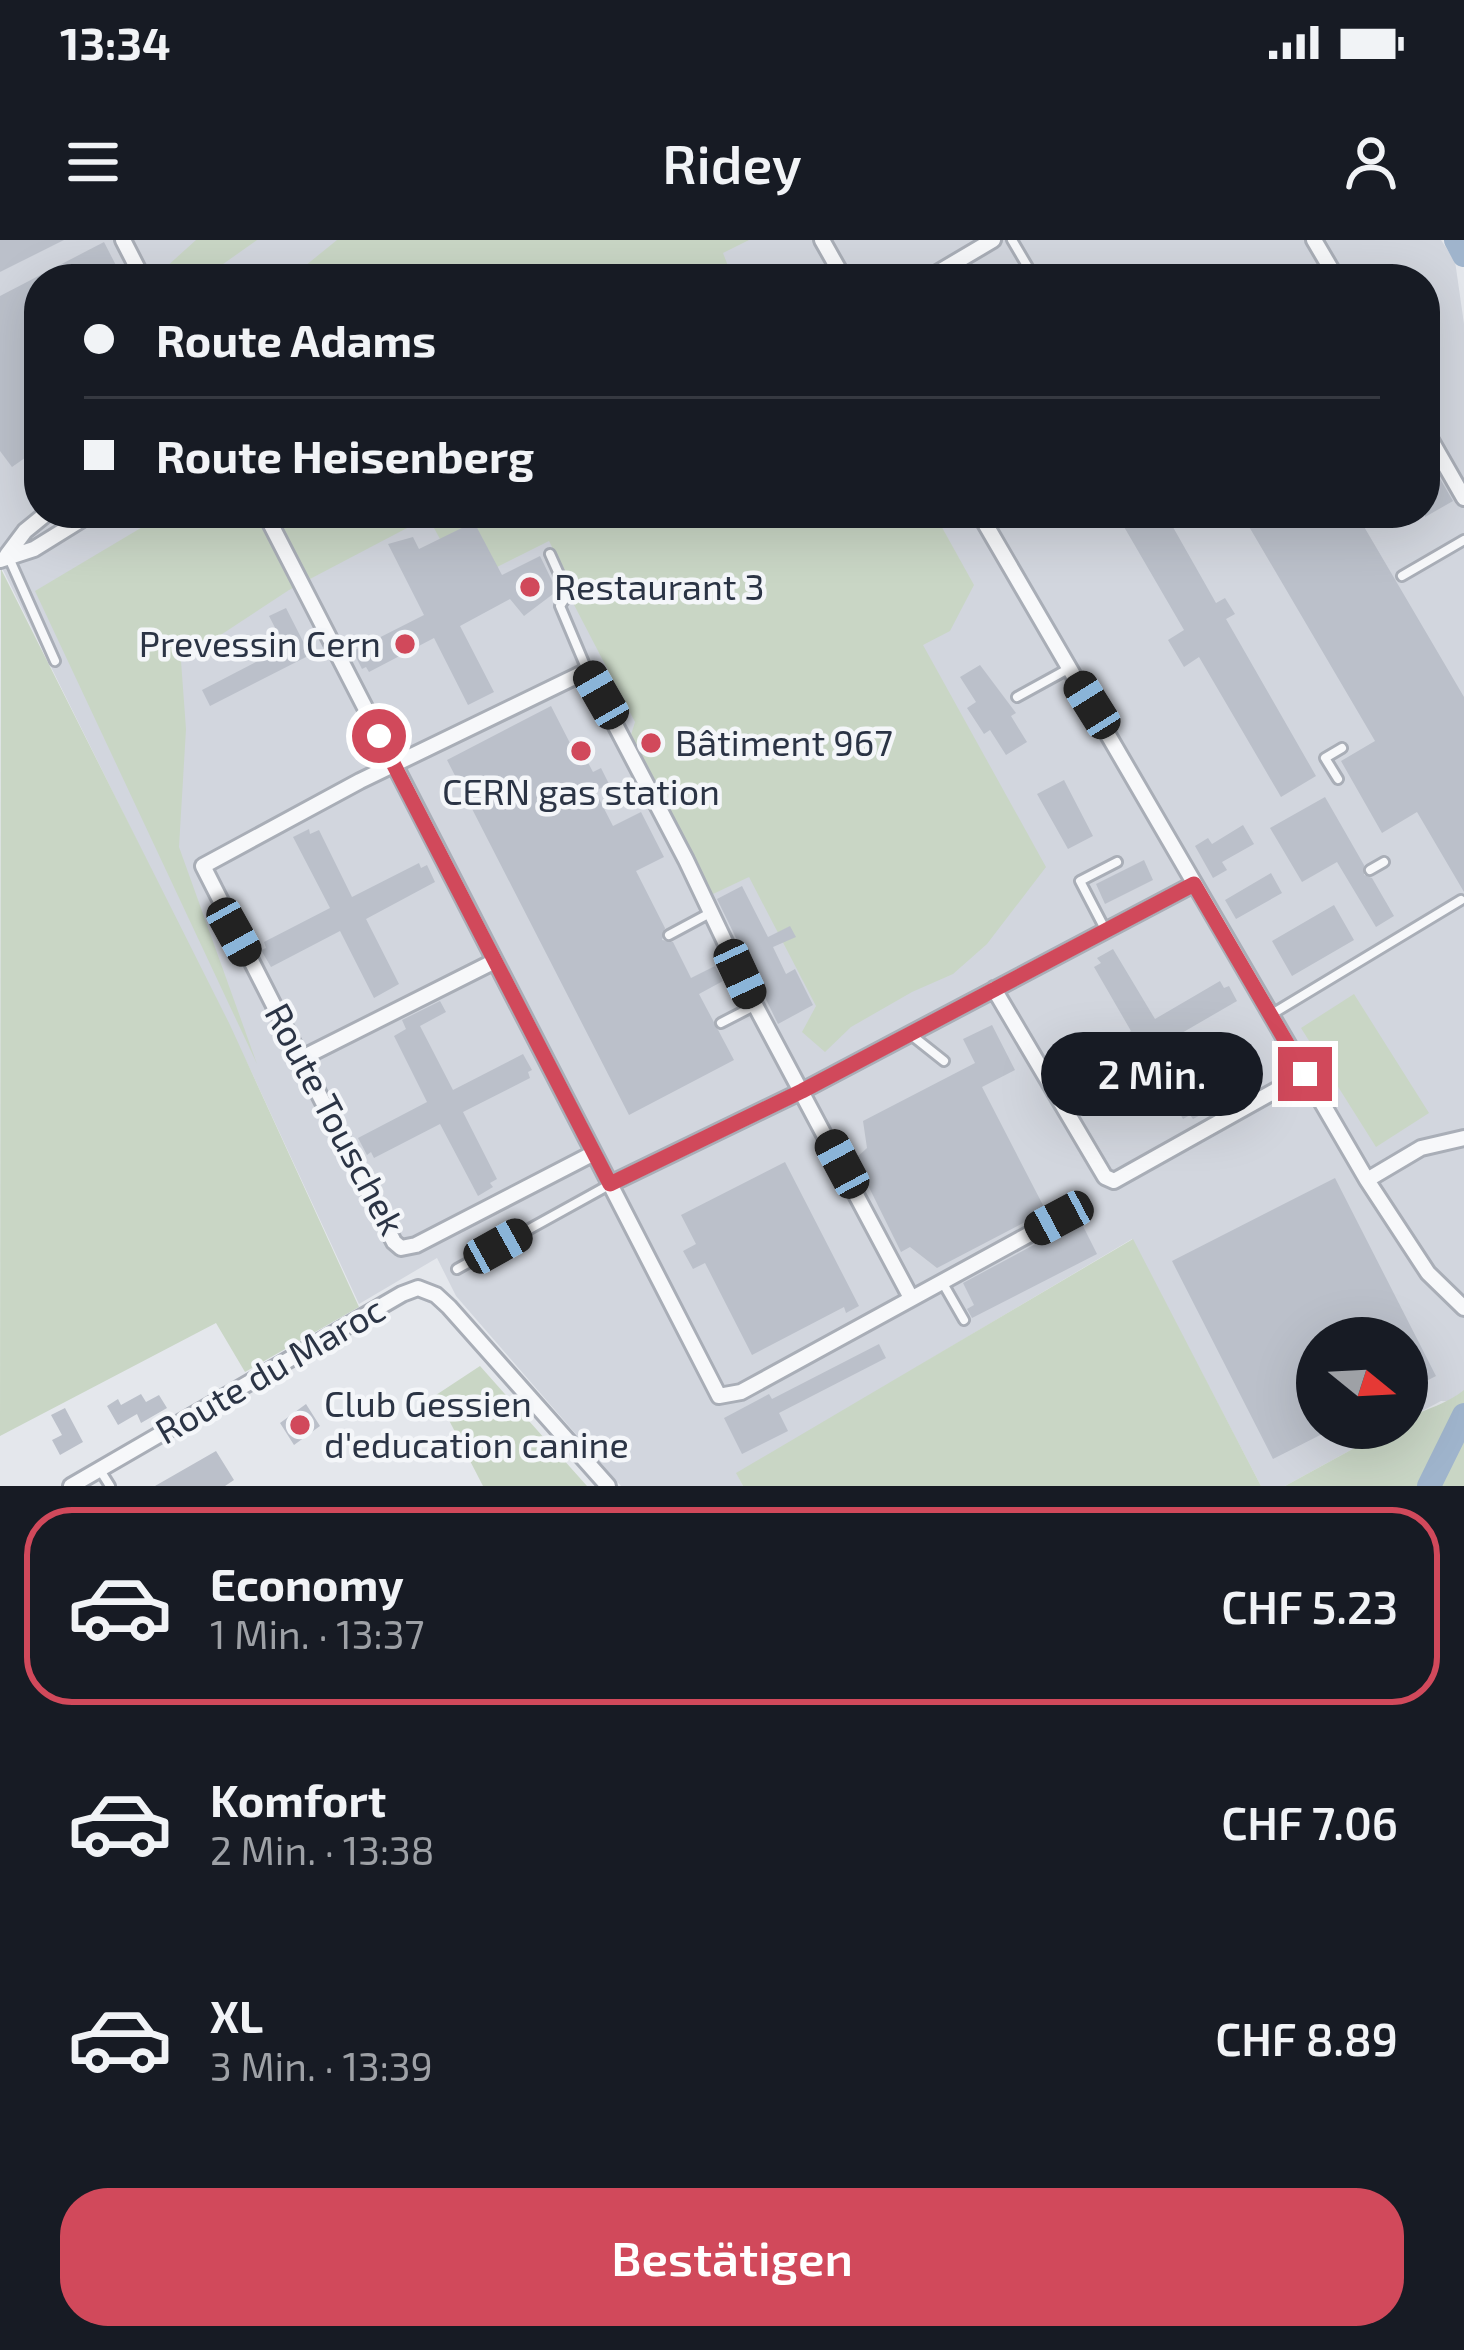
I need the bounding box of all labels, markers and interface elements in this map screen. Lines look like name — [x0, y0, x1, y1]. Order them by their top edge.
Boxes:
text: 13:34 — [60, 15, 171, 69]
icon: menu — [60, 129, 126, 195]
icon: person — [1338, 129, 1404, 195]
text: Ridey — [662, 130, 802, 195]
text: Route Adams — [156, 312, 436, 366]
text: Route Heisenberg — [156, 428, 534, 482]
place label: Restaurant 3 — [554, 564, 765, 607]
marker: Restaurant 3 — [517, 574, 543, 600]
place label: Prevessin Cern — [139, 621, 381, 664]
marker: Prevessin Cern — [392, 631, 418, 657]
car — [567, 655, 635, 735]
car — [1058, 665, 1126, 745]
route start — [352, 709, 406, 763]
place label: Bâtiment 967 — [675, 720, 893, 763]
marker: Bâtiment 967 — [638, 730, 664, 756]
marker: CERN gas station — [568, 738, 594, 764]
place label: CERN gas station — [442, 769, 720, 812]
car — [201, 892, 267, 972]
car — [708, 934, 772, 1014]
street label: Route Touschek — [257, 995, 415, 1241]
callout: 2 Min. — [1041, 1032, 1263, 1116]
route end — [1278, 1047, 1332, 1101]
text: 2 Min. — [1098, 1050, 1206, 1097]
car — [809, 1124, 875, 1204]
car — [1019, 1185, 1099, 1251]
car — [458, 1213, 538, 1279]
street label: Route du Maroc — [147, 1286, 391, 1451]
north arrow — [1296, 1317, 1428, 1449]
map controls — [1296, 1317, 1428, 1449]
place label: Club Gessien d'education canine — [324, 1381, 629, 1465]
marker: Club Gessien d'education canine — [287, 1412, 313, 1438]
icon: car — [66, 1552, 174, 1660]
text: Economy — [210, 1556, 404, 1610]
text: CHF 5.23 — [1221, 1579, 1398, 1633]
text: 1 Min. · 13:37 — [210, 1610, 424, 1657]
icon: car — [66, 1768, 174, 1876]
text: Komfort — [210, 1772, 386, 1826]
text: CHF 7.06 — [1221, 1795, 1398, 1849]
text: 2 Min. · 13:38 — [210, 1826, 434, 1873]
icon: car — [66, 1984, 174, 2092]
text: XL — [210, 1988, 263, 2042]
text: CHF 8.89 — [1215, 2011, 1398, 2065]
text: 3 Min. · 13:39 — [210, 2042, 433, 2089]
button: Bestätigen — [60, 2188, 1404, 2326]

